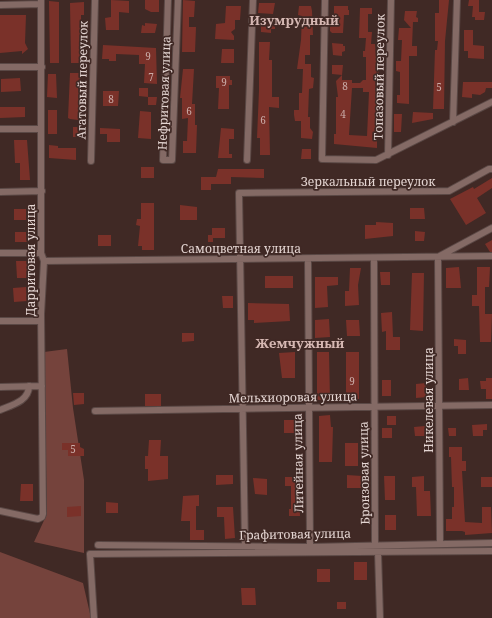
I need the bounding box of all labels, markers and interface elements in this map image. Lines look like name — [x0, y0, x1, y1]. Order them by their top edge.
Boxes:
district label: Изумрудный — [249, 11, 339, 29]
street label: Топазовый переулок — [369, 13, 389, 140]
street label: Агатовый переулок — [72, 20, 92, 139]
street label: Нефритовая улица — [154, 35, 174, 150]
house number: 9 — [145, 49, 151, 63]
house number: 7 — [148, 70, 154, 84]
house number: 9 — [221, 75, 227, 89]
house number: 8 — [342, 79, 348, 93]
house number: 5 — [436, 80, 442, 94]
house number: 8 — [108, 92, 114, 106]
house number: 6 — [186, 104, 192, 118]
house number: 4 — [340, 107, 346, 121]
house number: 6 — [260, 113, 266, 127]
street label: Зеркальный переулок — [301, 173, 436, 190]
street label: Дарритовая улица — [22, 203, 39, 316]
street label: Самоцветная улица — [181, 240, 301, 257]
district label: Жемчужный — [256, 334, 345, 352]
street label: Никелевая улица — [420, 347, 437, 453]
house number: 9 — [349, 374, 355, 388]
street label: Мельхиоровая улица — [229, 387, 358, 407]
street label: Литейная улица — [289, 413, 307, 513]
street label: Бронзовая улица — [355, 421, 373, 525]
house number: 5 — [70, 442, 76, 456]
street label: Графитовая улица — [239, 525, 351, 543]

